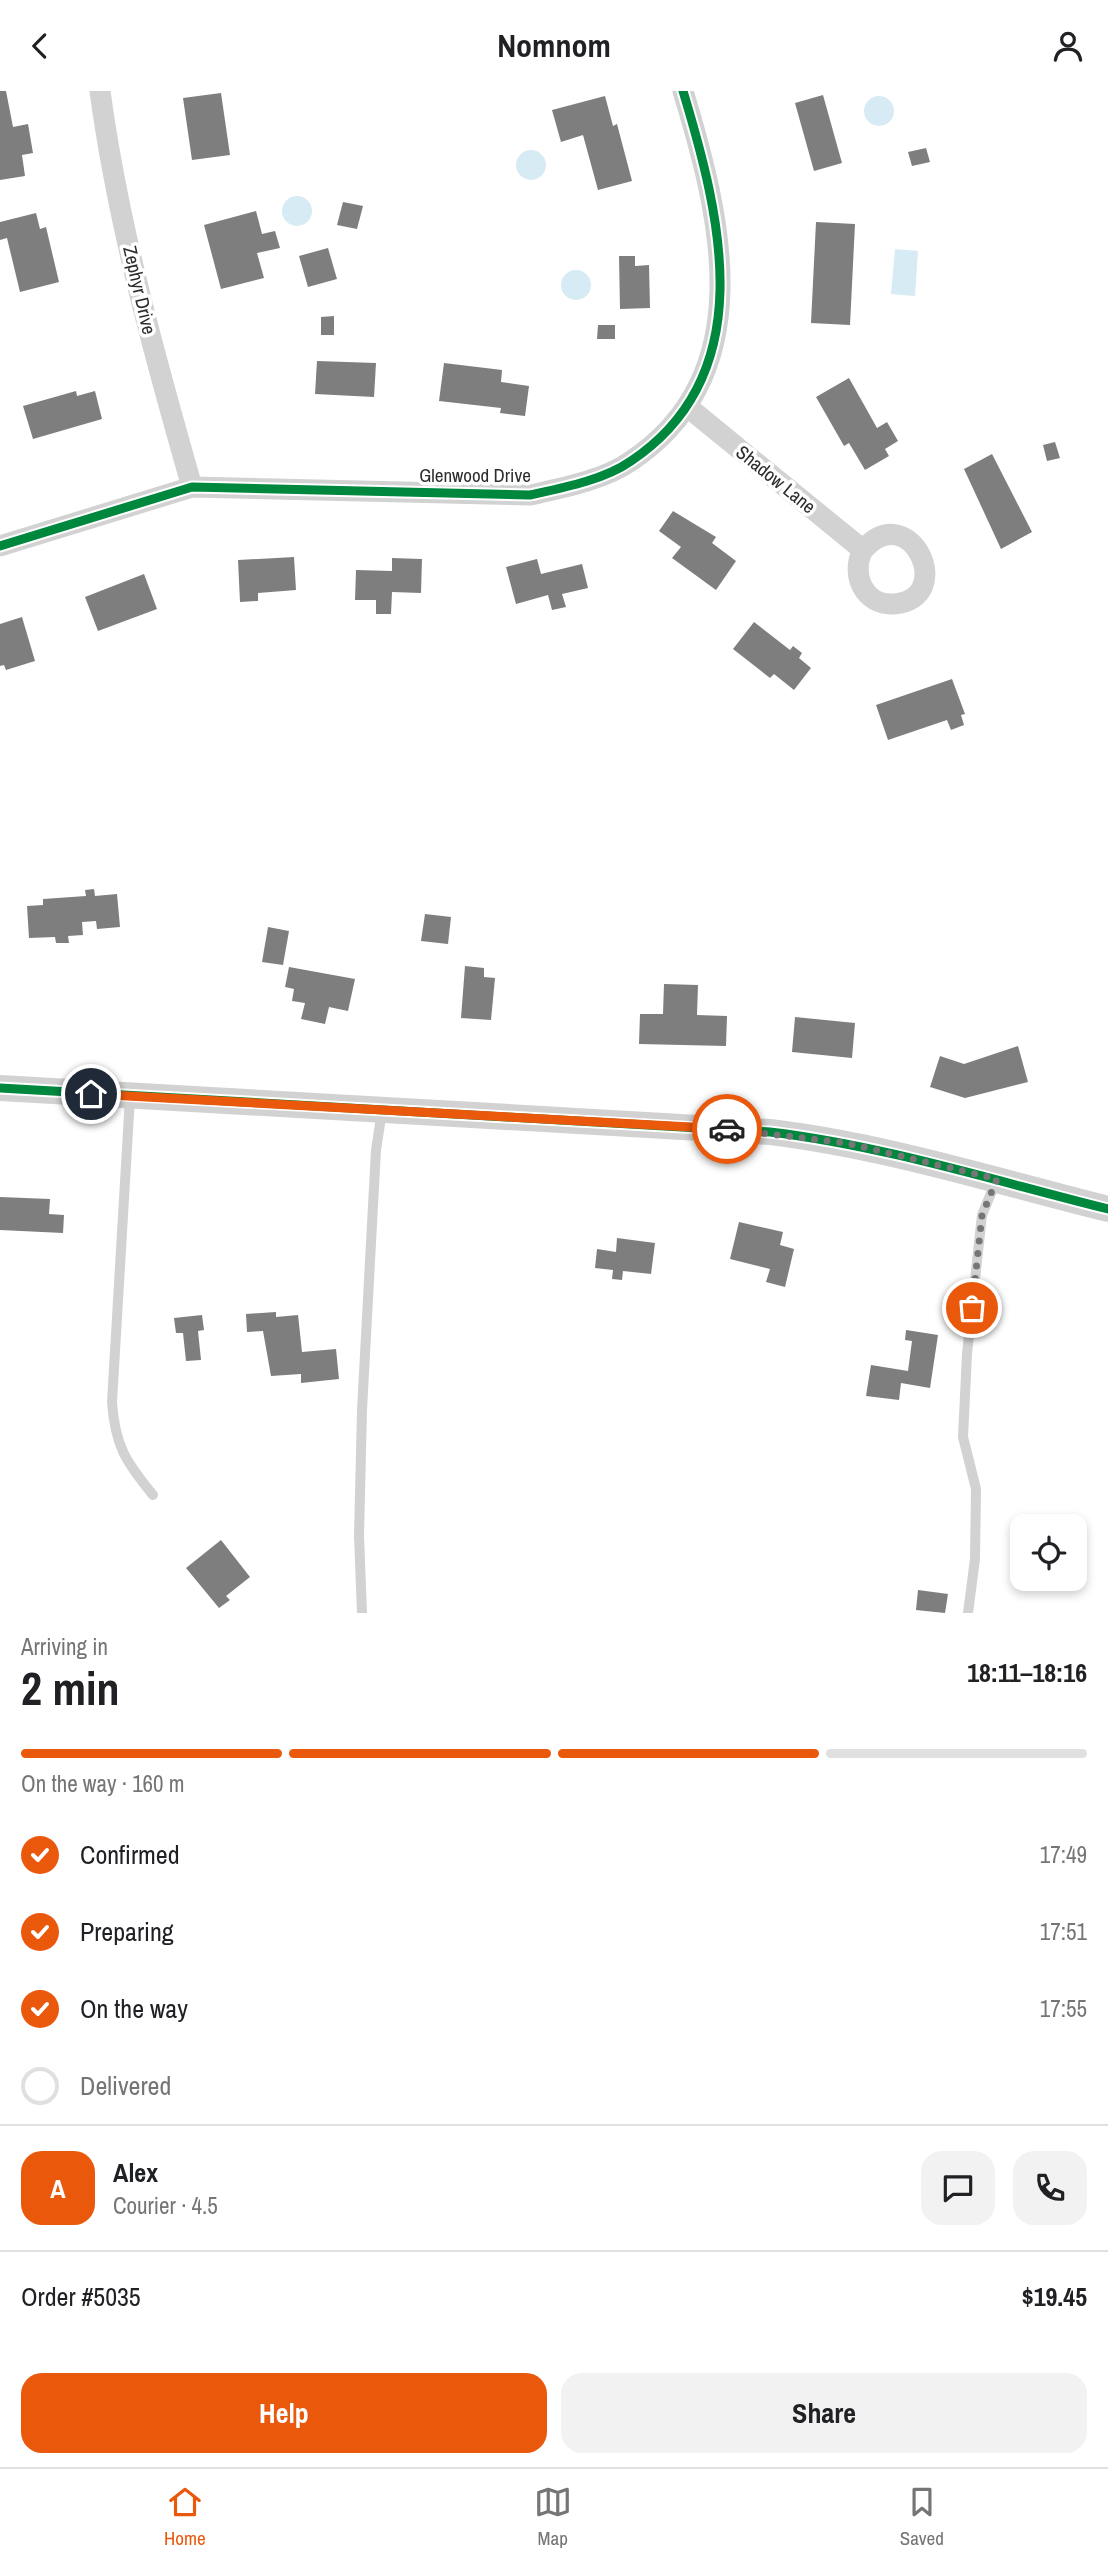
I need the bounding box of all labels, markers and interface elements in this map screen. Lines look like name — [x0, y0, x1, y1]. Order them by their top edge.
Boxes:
text: Nomnom — [497, 24, 611, 67]
icon: back — [21, 27, 59, 65]
icon: person — [1049, 27, 1087, 65]
street label: Zephyr Drive — [117, 243, 163, 337]
street label: Shadow Lane — [731, 439, 821, 519]
street label: Glenwood Drive — [419, 462, 531, 488]
pin — [61, 1064, 121, 1124]
icon: home — [72, 1075, 110, 1113]
courier — [692, 1094, 762, 1164]
icon: car — [708, 1110, 746, 1148]
pin — [942, 1278, 1002, 1338]
icon: bag — [953, 1289, 991, 1327]
map controls — [1010, 1514, 1087, 1591]
button: locate — [1010, 1514, 1087, 1591]
text: Arriving in — [21, 1631, 108, 1662]
text: 18:11–18:16 — [967, 1655, 1087, 1690]
text: 2 min — [21, 1657, 120, 1719]
text: On the way · 160 m — [21, 1768, 185, 1799]
icon: check — [21, 1836, 59, 1874]
text: Confirmed — [80, 1837, 180, 1872]
text: 17:49 — [1040, 1839, 1087, 1870]
icon: check — [21, 1913, 59, 1951]
text: Preparing — [80, 1914, 174, 1949]
text: 17:51 — [1040, 1916, 1087, 1947]
icon: check — [21, 1990, 59, 2028]
text: On the way — [80, 1991, 188, 2026]
text: 17:55 — [1040, 1993, 1087, 2024]
text: Delivered — [80, 2068, 171, 2103]
button: chat — [921, 2151, 995, 2225]
button: phone — [1013, 2151, 1087, 2225]
text: Alex — [113, 2155, 158, 2190]
text: A — [50, 2171, 66, 2206]
text: Courier · 4.5 — [113, 2190, 218, 2221]
text: Order #5035 — [21, 2279, 141, 2314]
text: $19.45 — [1022, 2279, 1087, 2314]
button: Help — [21, 2373, 547, 2453]
button: Share — [561, 2373, 1087, 2453]
tab: Home — [164, 2483, 206, 2551]
tab: Map — [534, 2483, 572, 2551]
tab: Saved — [900, 2483, 944, 2551]

